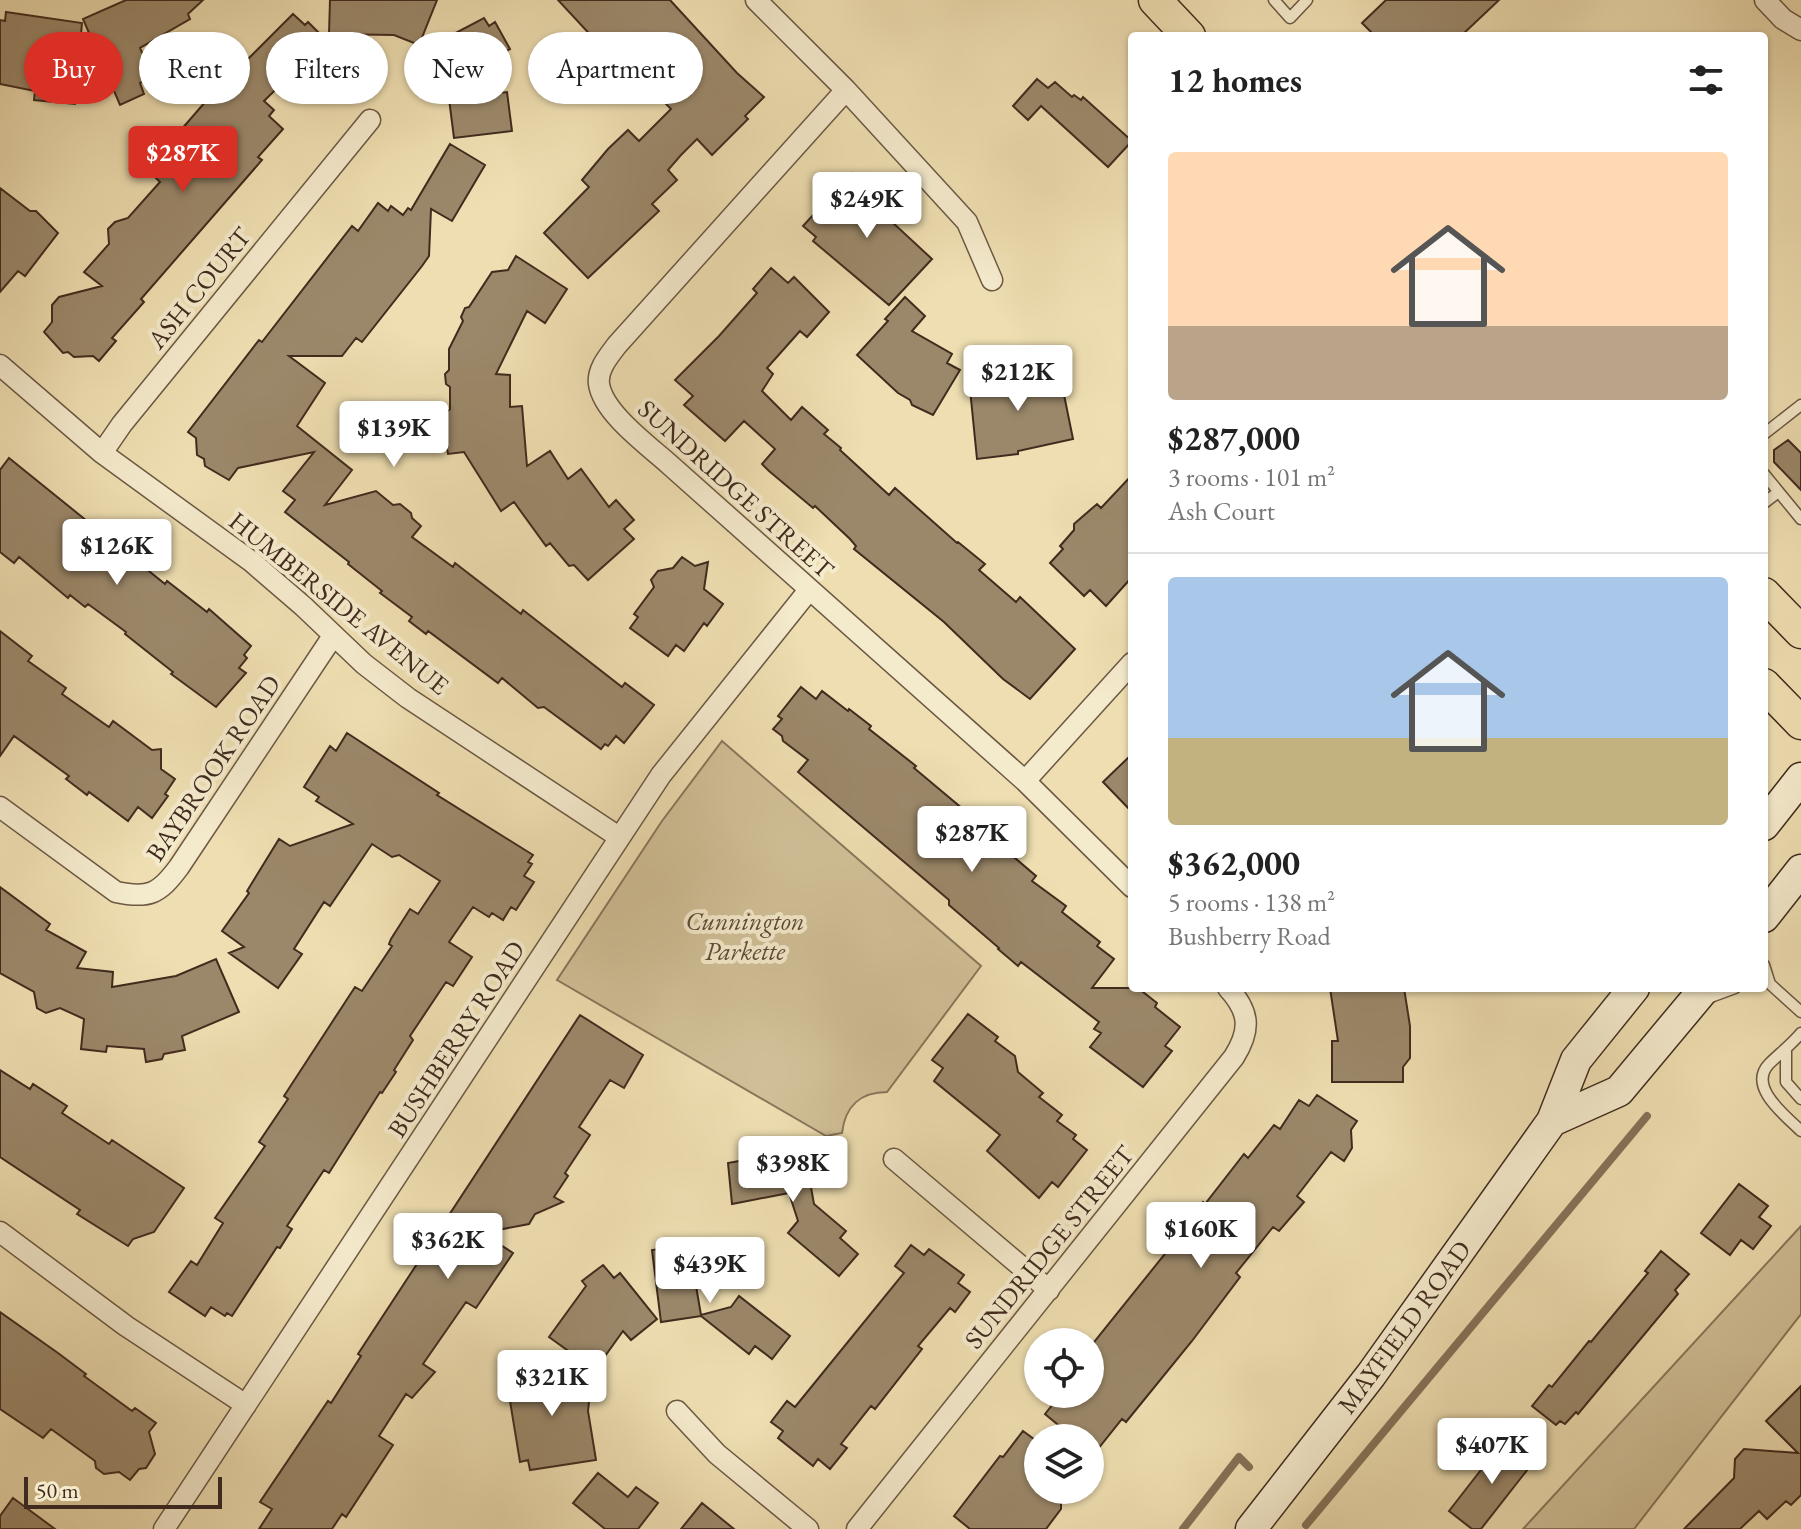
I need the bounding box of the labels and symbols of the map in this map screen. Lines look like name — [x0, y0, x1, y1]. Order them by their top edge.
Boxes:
pin: $287K — [127, 126, 239, 194]
pin: $249K — [811, 172, 923, 240]
street label: ASH COURT — [139, 220, 259, 357]
pin: $212K — [962, 345, 1074, 413]
street label: SUNDRIDGE STREET — [631, 392, 841, 586]
pin: $139K — [338, 401, 450, 469]
street label: HUMBERSIDE AVENUE — [222, 504, 456, 702]
pin: $126K — [61, 519, 173, 587]
street label: BAYBROOK ROAD — [138, 668, 288, 868]
pin: $287K — [916, 806, 1028, 874]
park label: Cunnington Parkette — [685, 904, 805, 968]
street label: BUSHBERRY ROAD — [380, 934, 532, 1144]
pin: $398K — [737, 1136, 849, 1204]
street label: SUNDRIDGE STREET — [956, 1138, 1142, 1356]
pin: $160K — [1145, 1202, 1257, 1270]
pin: $362K — [392, 1213, 504, 1281]
street label: MAYFIELD ROAD — [1330, 1233, 1478, 1421]
pin: $439K — [654, 1237, 766, 1305]
pin: $321K — [496, 1350, 608, 1418]
pin: $407K — [1436, 1418, 1548, 1486]
scale bar — [24, 1473, 222, 1509]

